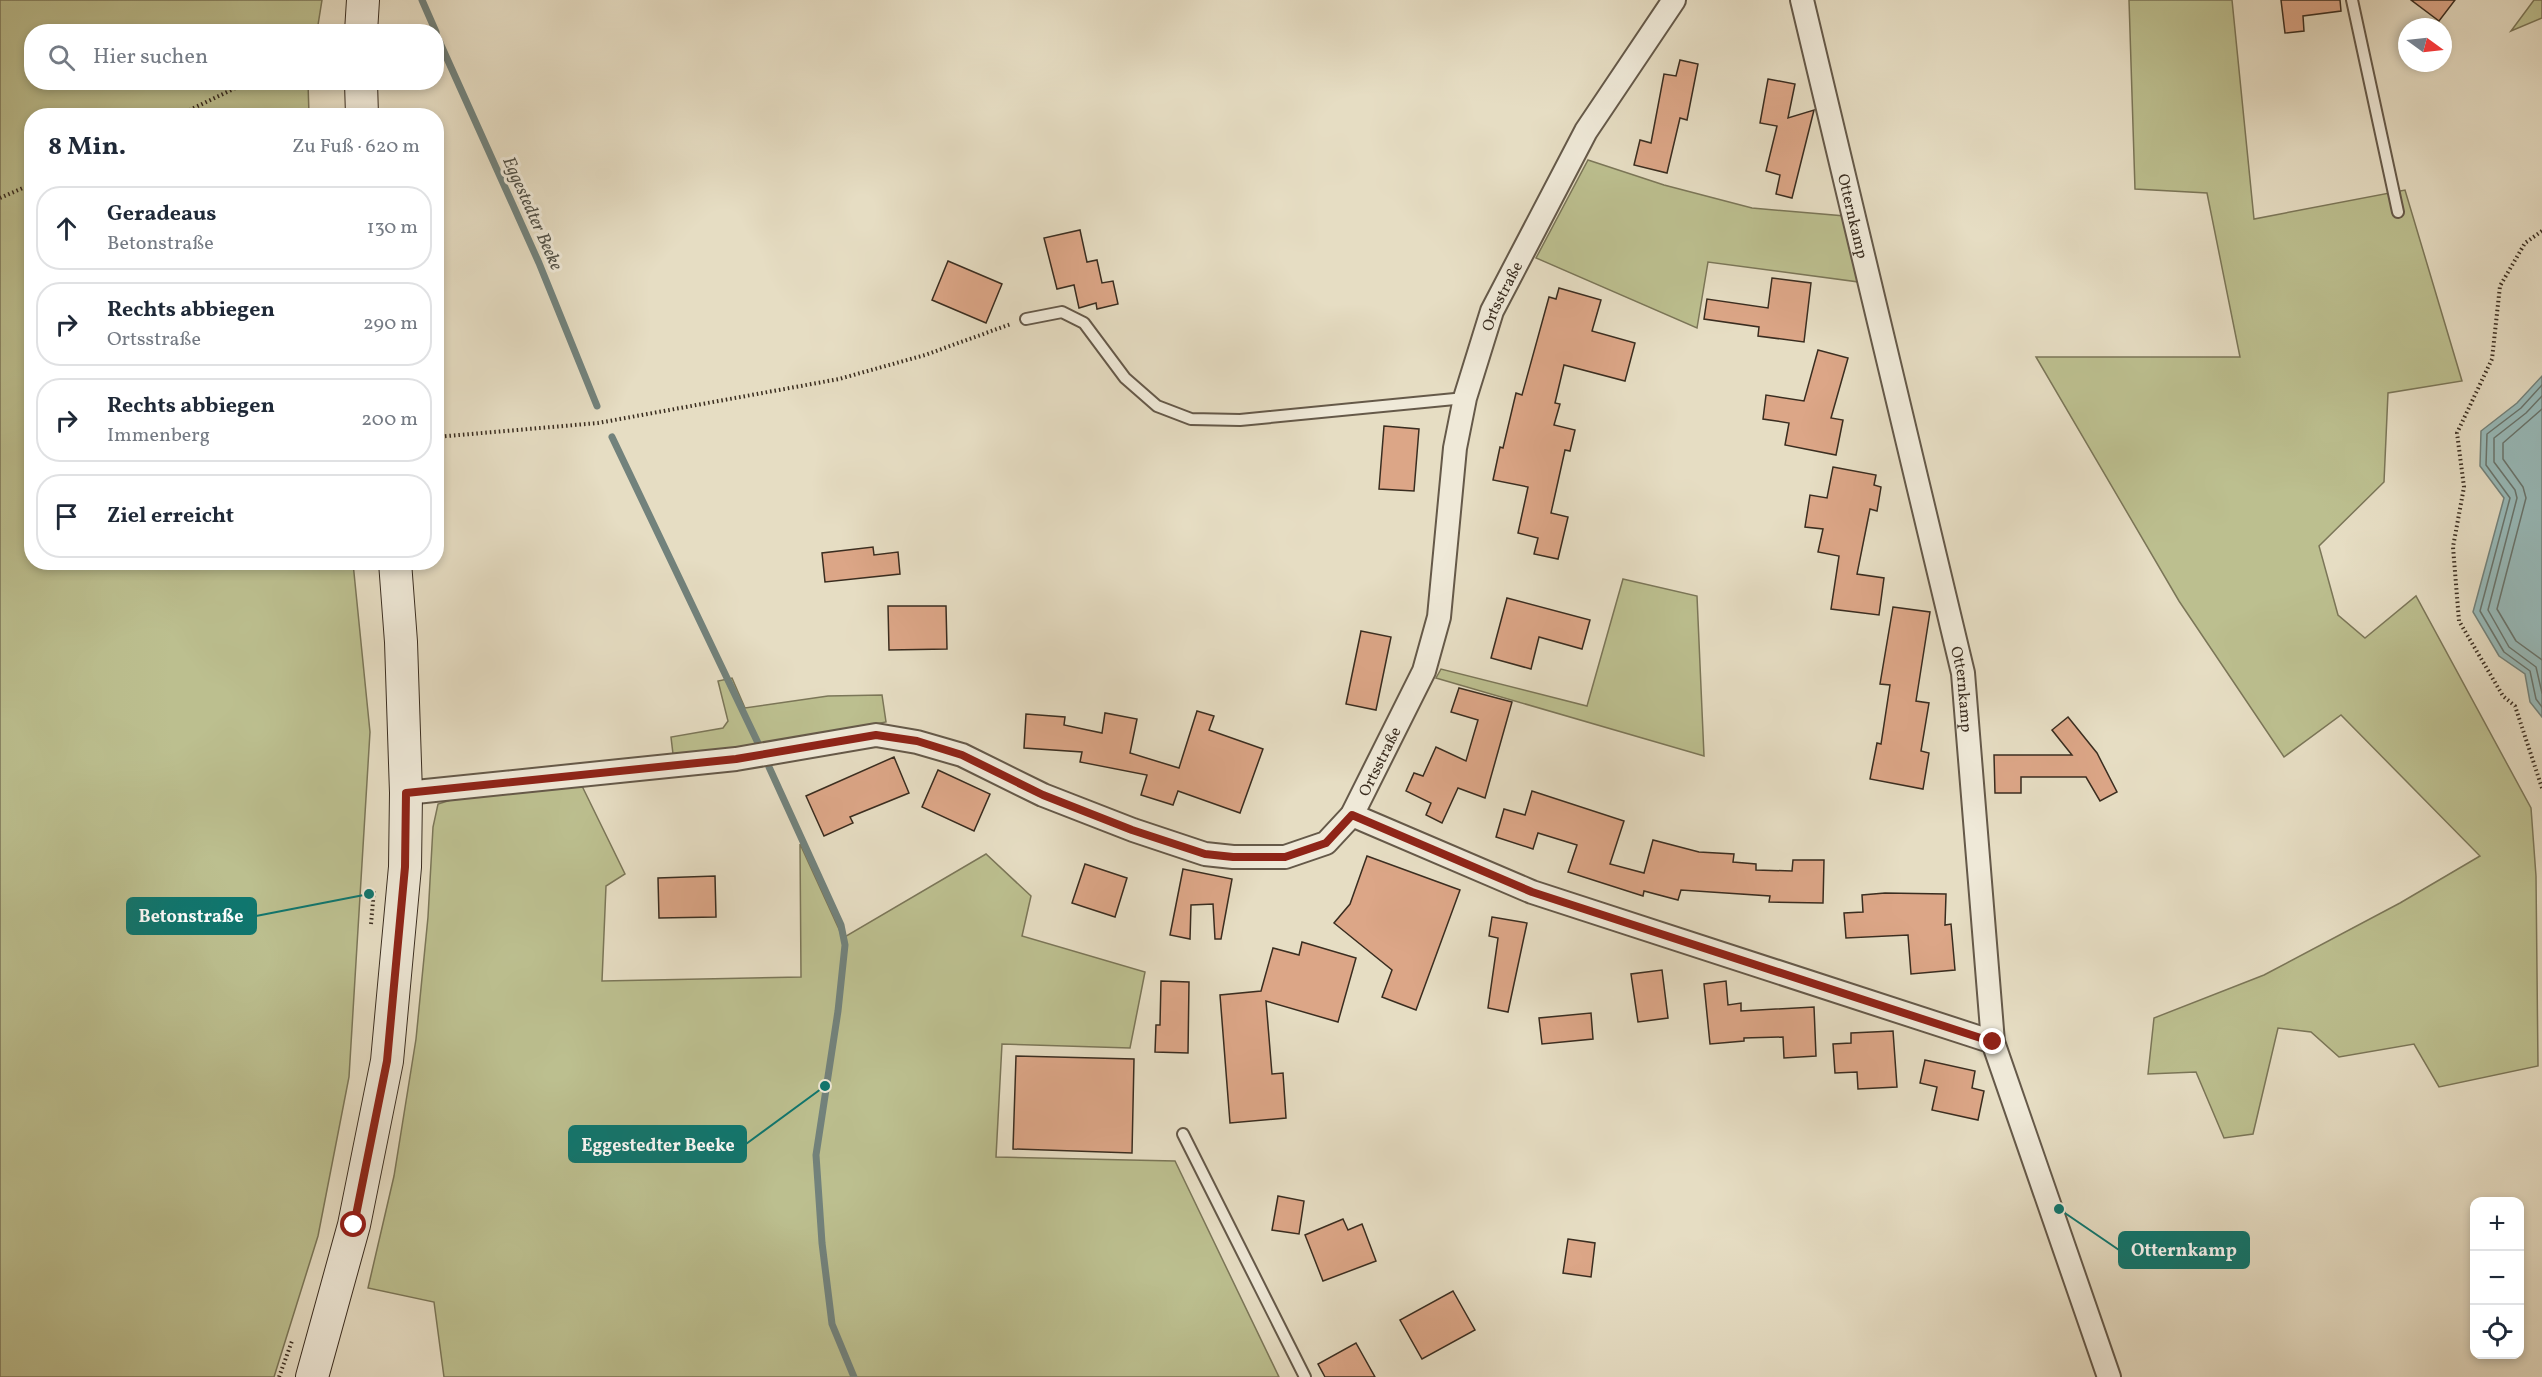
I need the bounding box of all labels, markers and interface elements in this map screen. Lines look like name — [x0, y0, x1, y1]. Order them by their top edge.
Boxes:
north arrow — [2398, 18, 2452, 72]
search box — [24, 24, 444, 90]
icon: search — [45, 41, 78, 74]
text: Hier suchen — [93, 42, 208, 73]
text: 8 Min. — [48, 129, 126, 165]
text: Zu Fuß · 620 m — [292, 133, 420, 161]
water label: Eggestedter Beeke — [495, 153, 568, 275]
street label: Otternkamp — [1831, 172, 1872, 261]
text: Geradeaus — [107, 199, 217, 230]
icon: ahead — [50, 212, 83, 245]
text: 130 m — [367, 214, 418, 242]
text: Betonstraße — [107, 230, 214, 258]
street label: Ortsstraße — [1477, 258, 1529, 334]
text: Rechts abbiegen — [107, 295, 275, 326]
icon: right — [50, 308, 83, 341]
text: 290 m — [363, 310, 418, 338]
text: Ortsstraße — [107, 326, 201, 354]
text: Rechts abbiegen — [107, 391, 275, 422]
icon: right — [50, 404, 83, 437]
text: 200 m — [361, 406, 418, 434]
text: Immenberg — [107, 422, 210, 450]
icon: arrive — [50, 500, 83, 533]
text: Ziel erreicht — [107, 501, 234, 532]
street label: Otternkamp — [1944, 644, 1977, 733]
street label: Ortsstraße — [1354, 723, 1407, 801]
callout: Betonstraße — [127, 898, 256, 934]
text: Betonstraße — [139, 905, 243, 930]
route end — [1979, 1028, 2005, 1054]
callout: Eggestedter Beeke — [569, 1126, 746, 1162]
text: Eggestedter Beeke — [581, 1134, 735, 1159]
map controls — [2470, 1197, 2524, 1359]
button: + — [2470, 1197, 2524, 1251]
route start — [340, 1211, 366, 1237]
callout: Otternkamp — [2119, 1232, 2249, 1268]
text: Otternkamp — [2131, 1239, 2237, 1264]
button: − — [2470, 1251, 2524, 1305]
button: locate — [2470, 1305, 2524, 1359]

